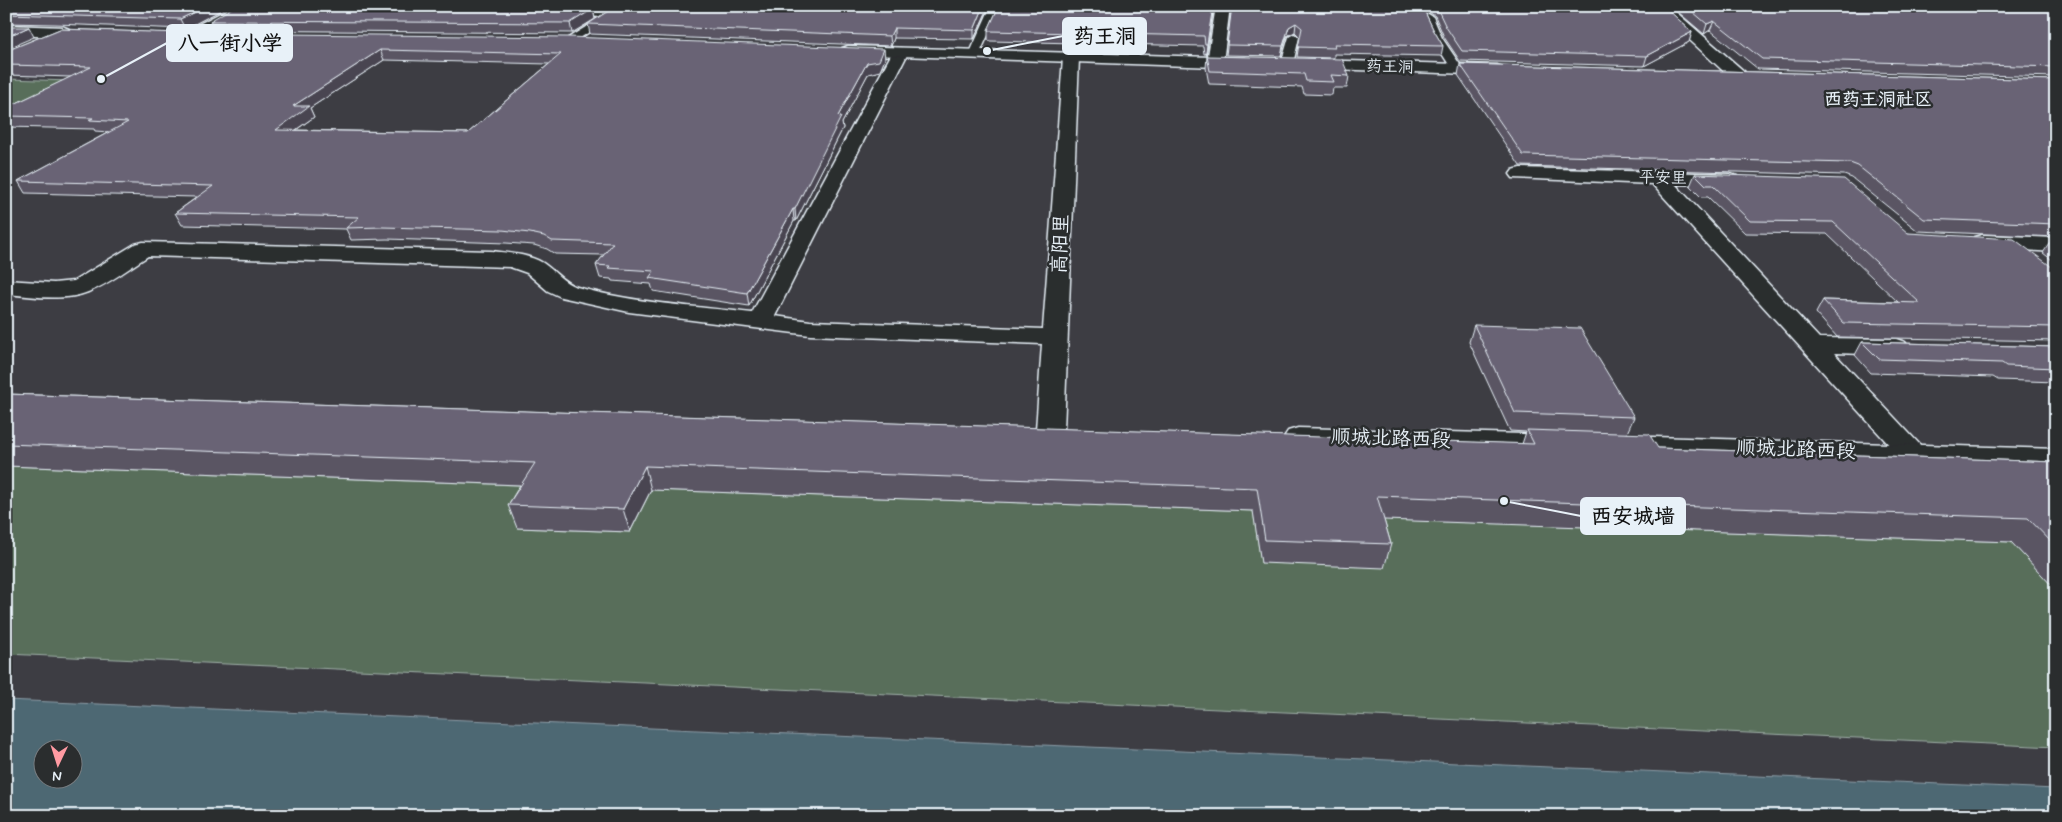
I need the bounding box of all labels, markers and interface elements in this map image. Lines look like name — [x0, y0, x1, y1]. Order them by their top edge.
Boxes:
callout: 药王洞 — [1063, 18, 1146, 54]
text: 药王洞 — [1074, 23, 1137, 51]
callout: 八一街小学 — [167, 25, 292, 61]
text: 八一街小学 — [178, 30, 283, 58]
street label: 药王洞 — [1366, 56, 1414, 78]
district label: 西药王洞社区 — [1824, 88, 1932, 112]
street label: 平安里 — [1639, 167, 1687, 189]
street label: 高阳里 — [1046, 213, 1076, 275]
street label: 顺城北路西段 — [1331, 423, 1451, 455]
street label: 顺城北路西段 — [1736, 434, 1856, 466]
callout: 西安城墙 — [1581, 498, 1685, 534]
text: 西安城墙 — [1591, 503, 1675, 531]
north arrow — [32, 740, 82, 790]
text: N — [52, 767, 62, 785]

